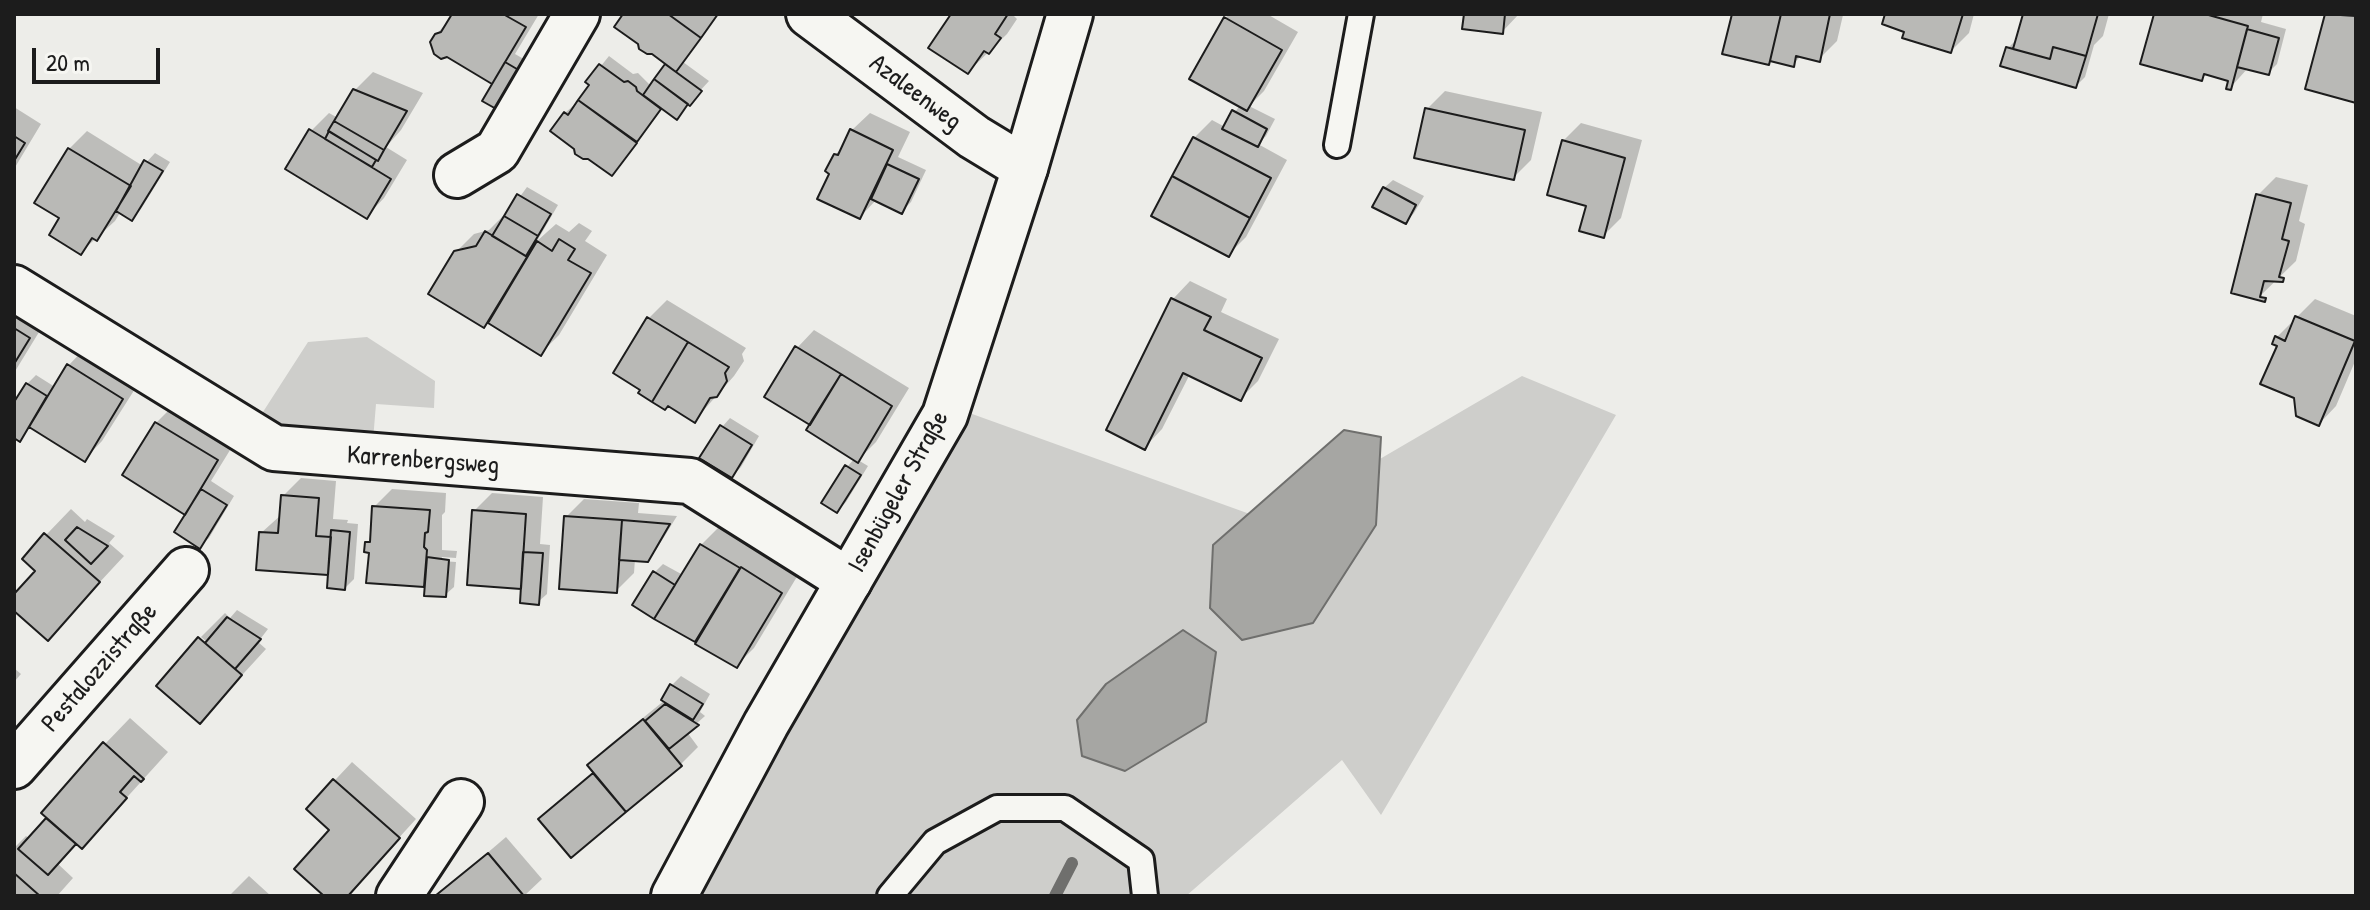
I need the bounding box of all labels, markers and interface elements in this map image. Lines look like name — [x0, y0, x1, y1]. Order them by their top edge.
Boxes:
scale bar — [36, 32, 164, 82]
text: 20 m — [46, 46, 90, 78]
street label: Azaleenweg — [863, 48, 967, 138]
street label: Isenbügeler Straße — [842, 406, 956, 578]
street label: Karrenbergsweg — [346, 440, 500, 482]
street label: Pestalozzistraße — [36, 597, 164, 739]

